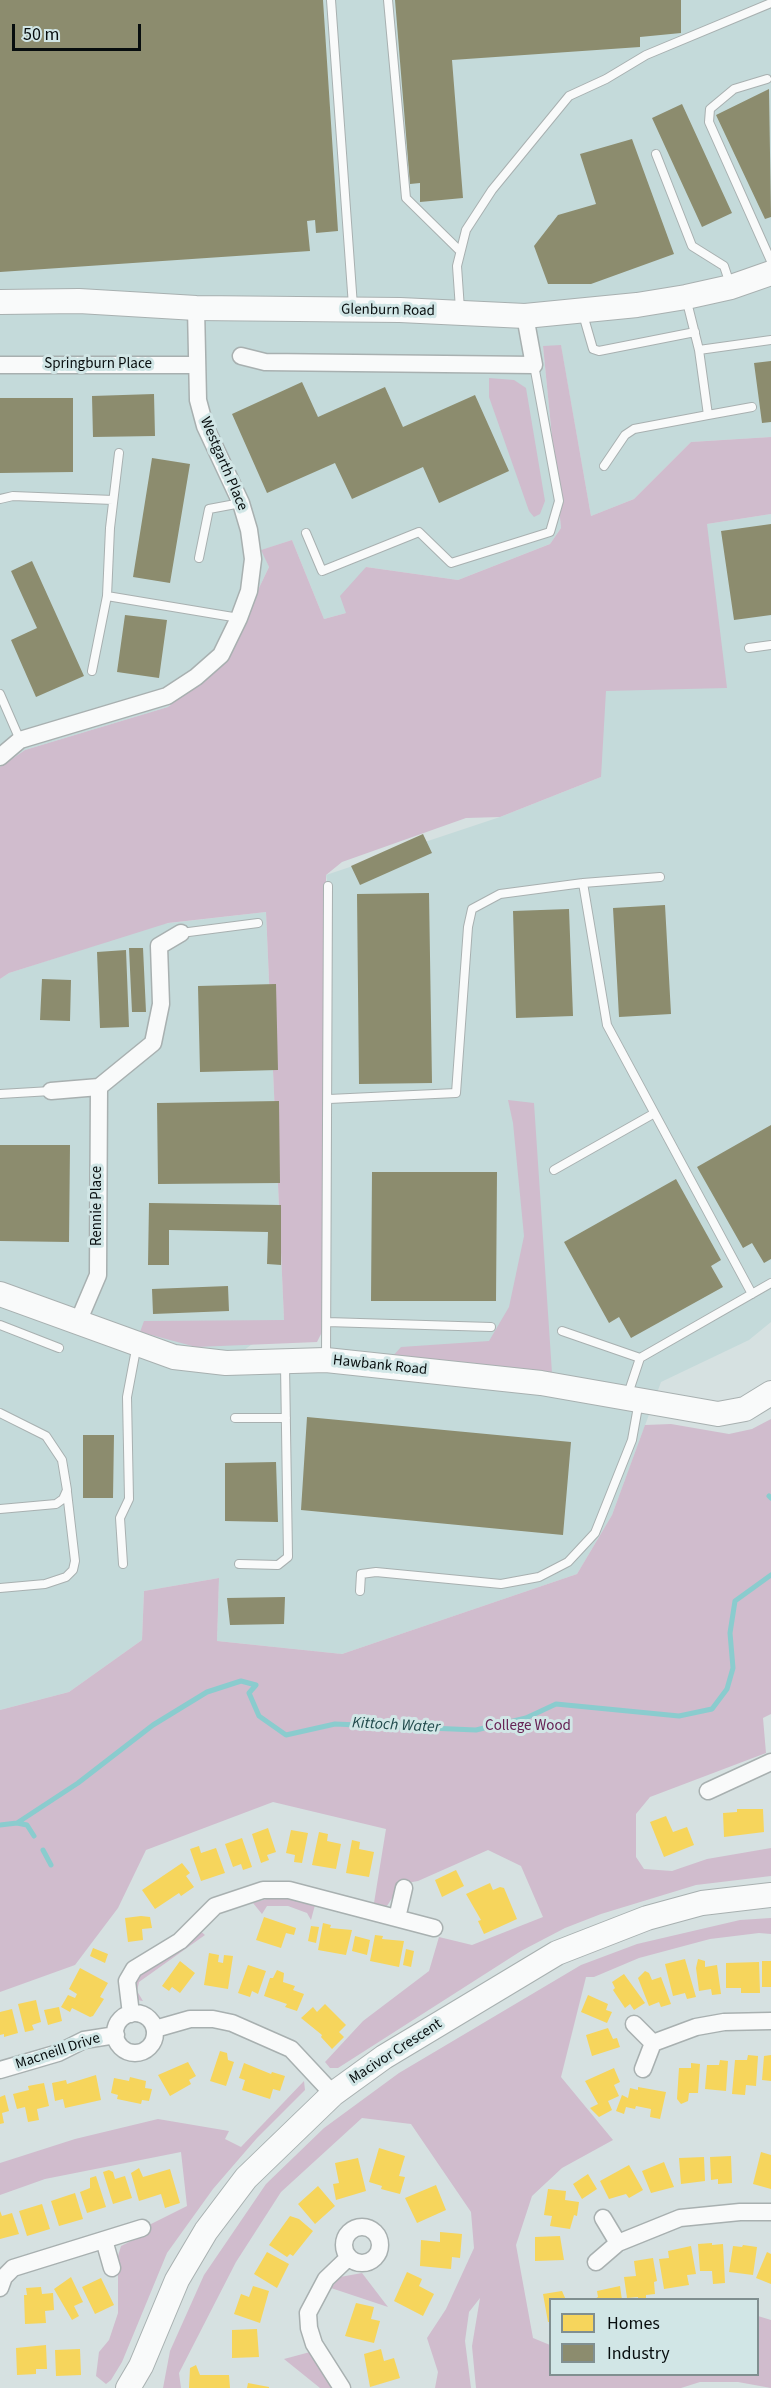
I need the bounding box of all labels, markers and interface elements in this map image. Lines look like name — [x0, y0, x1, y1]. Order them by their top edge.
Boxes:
scale bar — [15, 12, 144, 50]
text: 50 m — [23, 22, 59, 47]
street label: Glenburn Road — [341, 301, 435, 321]
street label: Springburn Place — [44, 356, 152, 374]
street label: Westgarth Place — [195, 414, 251, 514]
street label: Rennie Place — [89, 1166, 107, 1246]
street label: Hawbank Road — [332, 1352, 428, 1380]
water label: Kittoch Water — [351, 1714, 441, 1738]
park label: College Wood — [485, 1718, 571, 1736]
street label: Macivor Crescent — [346, 2015, 446, 2089]
street label: Macneill Drive — [13, 2030, 103, 2074]
legend — [549, 2298, 759, 2376]
text: Homes — [607, 2311, 660, 2336]
text: Industry — [607, 2341, 670, 2366]

